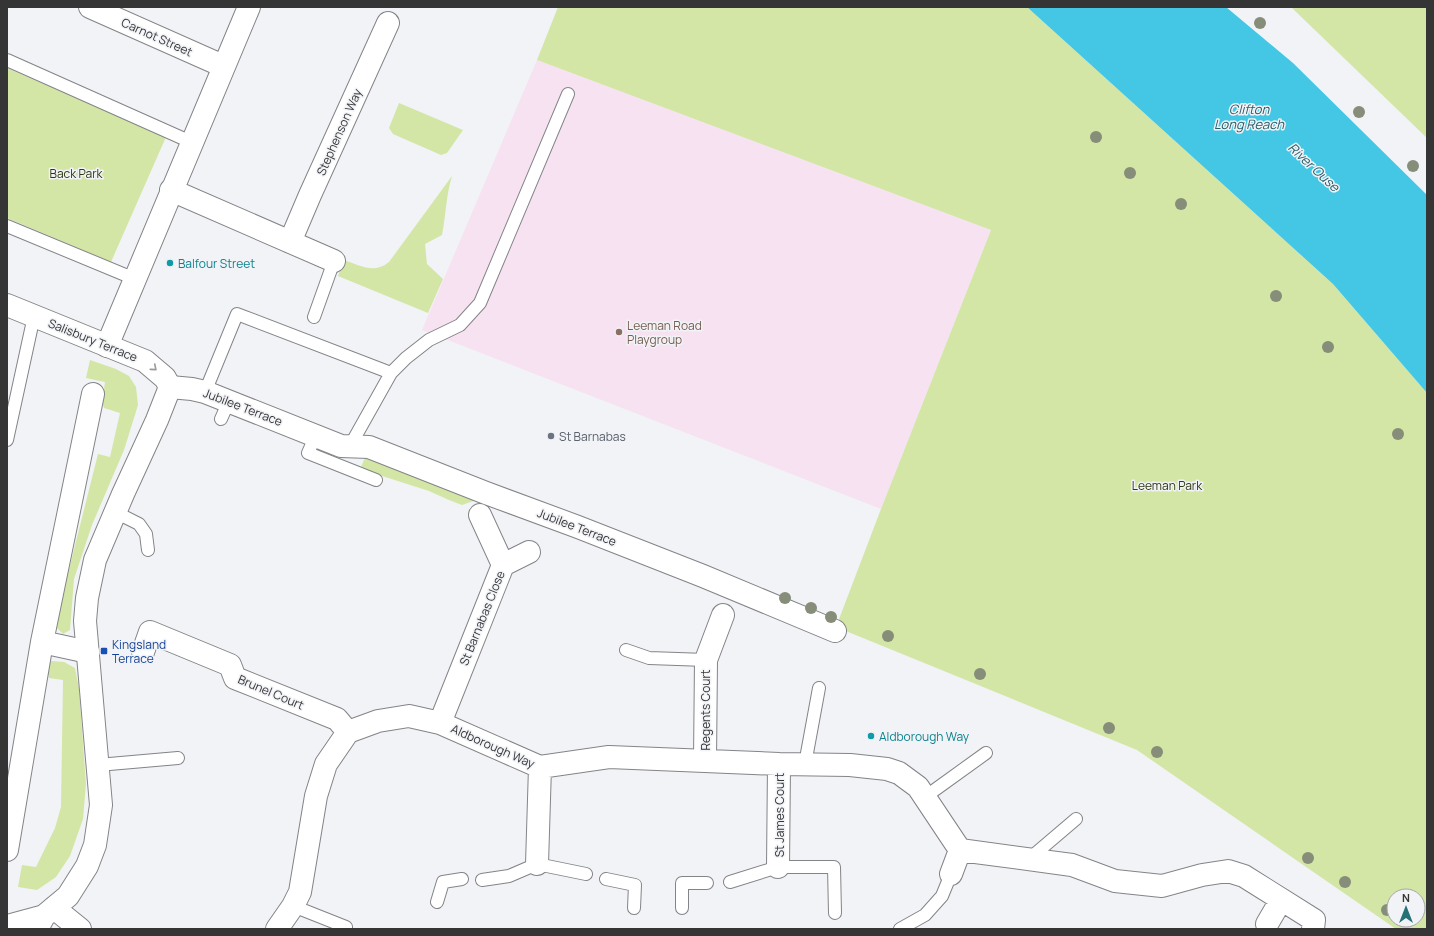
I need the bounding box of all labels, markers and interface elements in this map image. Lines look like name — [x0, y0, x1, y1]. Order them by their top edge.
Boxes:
street label: Carnot Street — [119, 14, 195, 60]
street label: Stephenson Way — [312, 85, 366, 178]
water label: Clifton Long Reach — [1214, 100, 1285, 133]
water label: River Ouse — [1284, 139, 1345, 196]
park label: Back Park — [50, 165, 104, 182]
place label: Balfour Street — [178, 255, 255, 272]
marker: Balfour Street — [165, 258, 175, 268]
street label: Salisbury Terrace — [46, 314, 140, 366]
place label: Leeman Road Playgroup — [627, 317, 702, 348]
marker: Leeman Road Playgroup — [614, 327, 624, 337]
one-way arrow — [149, 364, 157, 371]
street label: Jubilee Terrace — [201, 384, 285, 430]
place label: St Barnabas — [559, 428, 626, 445]
marker: St Barnabas — [546, 431, 556, 441]
park label: Leeman Park — [1132, 477, 1203, 494]
street label: Jubilee Terrace — [535, 504, 619, 550]
street label: St Barnabas Close — [455, 568, 509, 668]
place label: Kingsland Terrace — [112, 636, 166, 667]
marker: Kingsland Terrace — [99, 646, 109, 656]
street label: Regents Court — [697, 669, 714, 751]
street label: Brunel Court — [235, 670, 307, 714]
street label: Aldborough Way — [448, 720, 538, 772]
place label: Aldborough Way — [879, 728, 970, 745]
marker: Aldborough Way — [866, 731, 876, 741]
street label: St James Court — [771, 772, 788, 857]
north arrow — [1386, 888, 1426, 928]
text: N — [1402, 890, 1410, 905]

